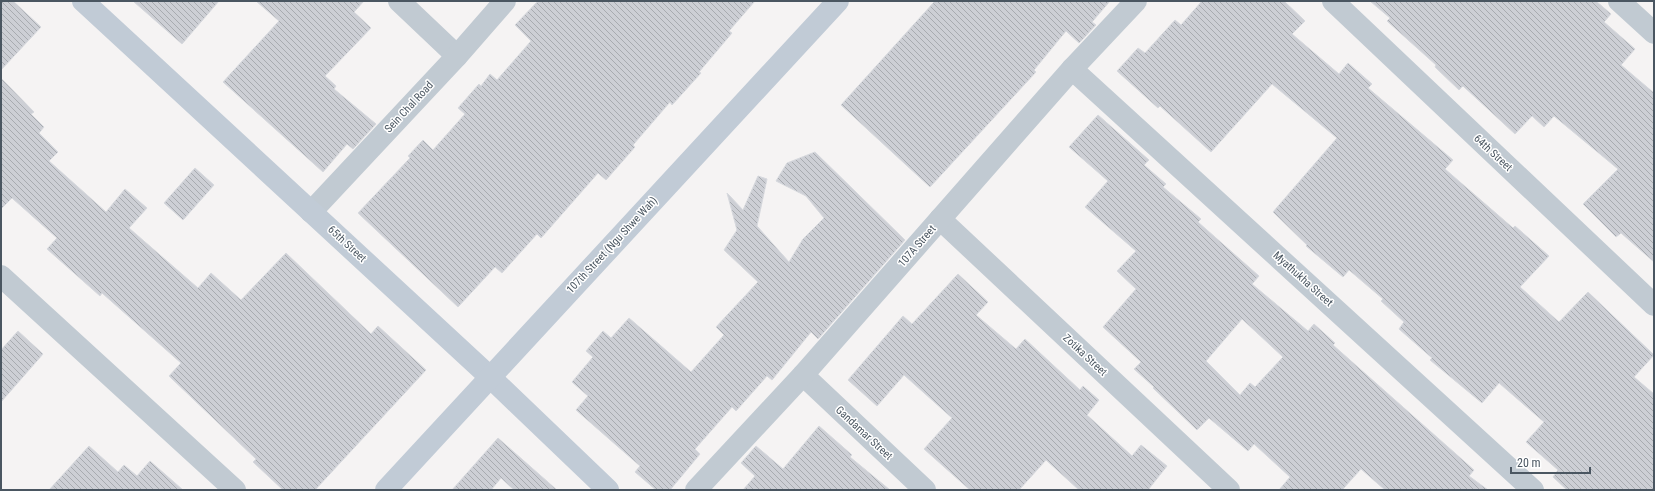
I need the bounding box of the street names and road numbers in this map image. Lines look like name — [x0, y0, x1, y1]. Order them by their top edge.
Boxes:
street label: Sein Chal Road — [382, 79, 436, 135]
street label: 64th Street — [1471, 132, 1515, 174]
street label: 107th Street (Ngu Shwe Wah) — [564, 194, 660, 296]
street label: 65th Street — [325, 223, 369, 265]
street label: 107A Street — [895, 223, 939, 269]
street label: Myathukha Street — [1270, 249, 1336, 309]
street label: Zotika Street — [1060, 331, 1110, 379]
street label: Gandamar Street — [833, 403, 895, 463]

